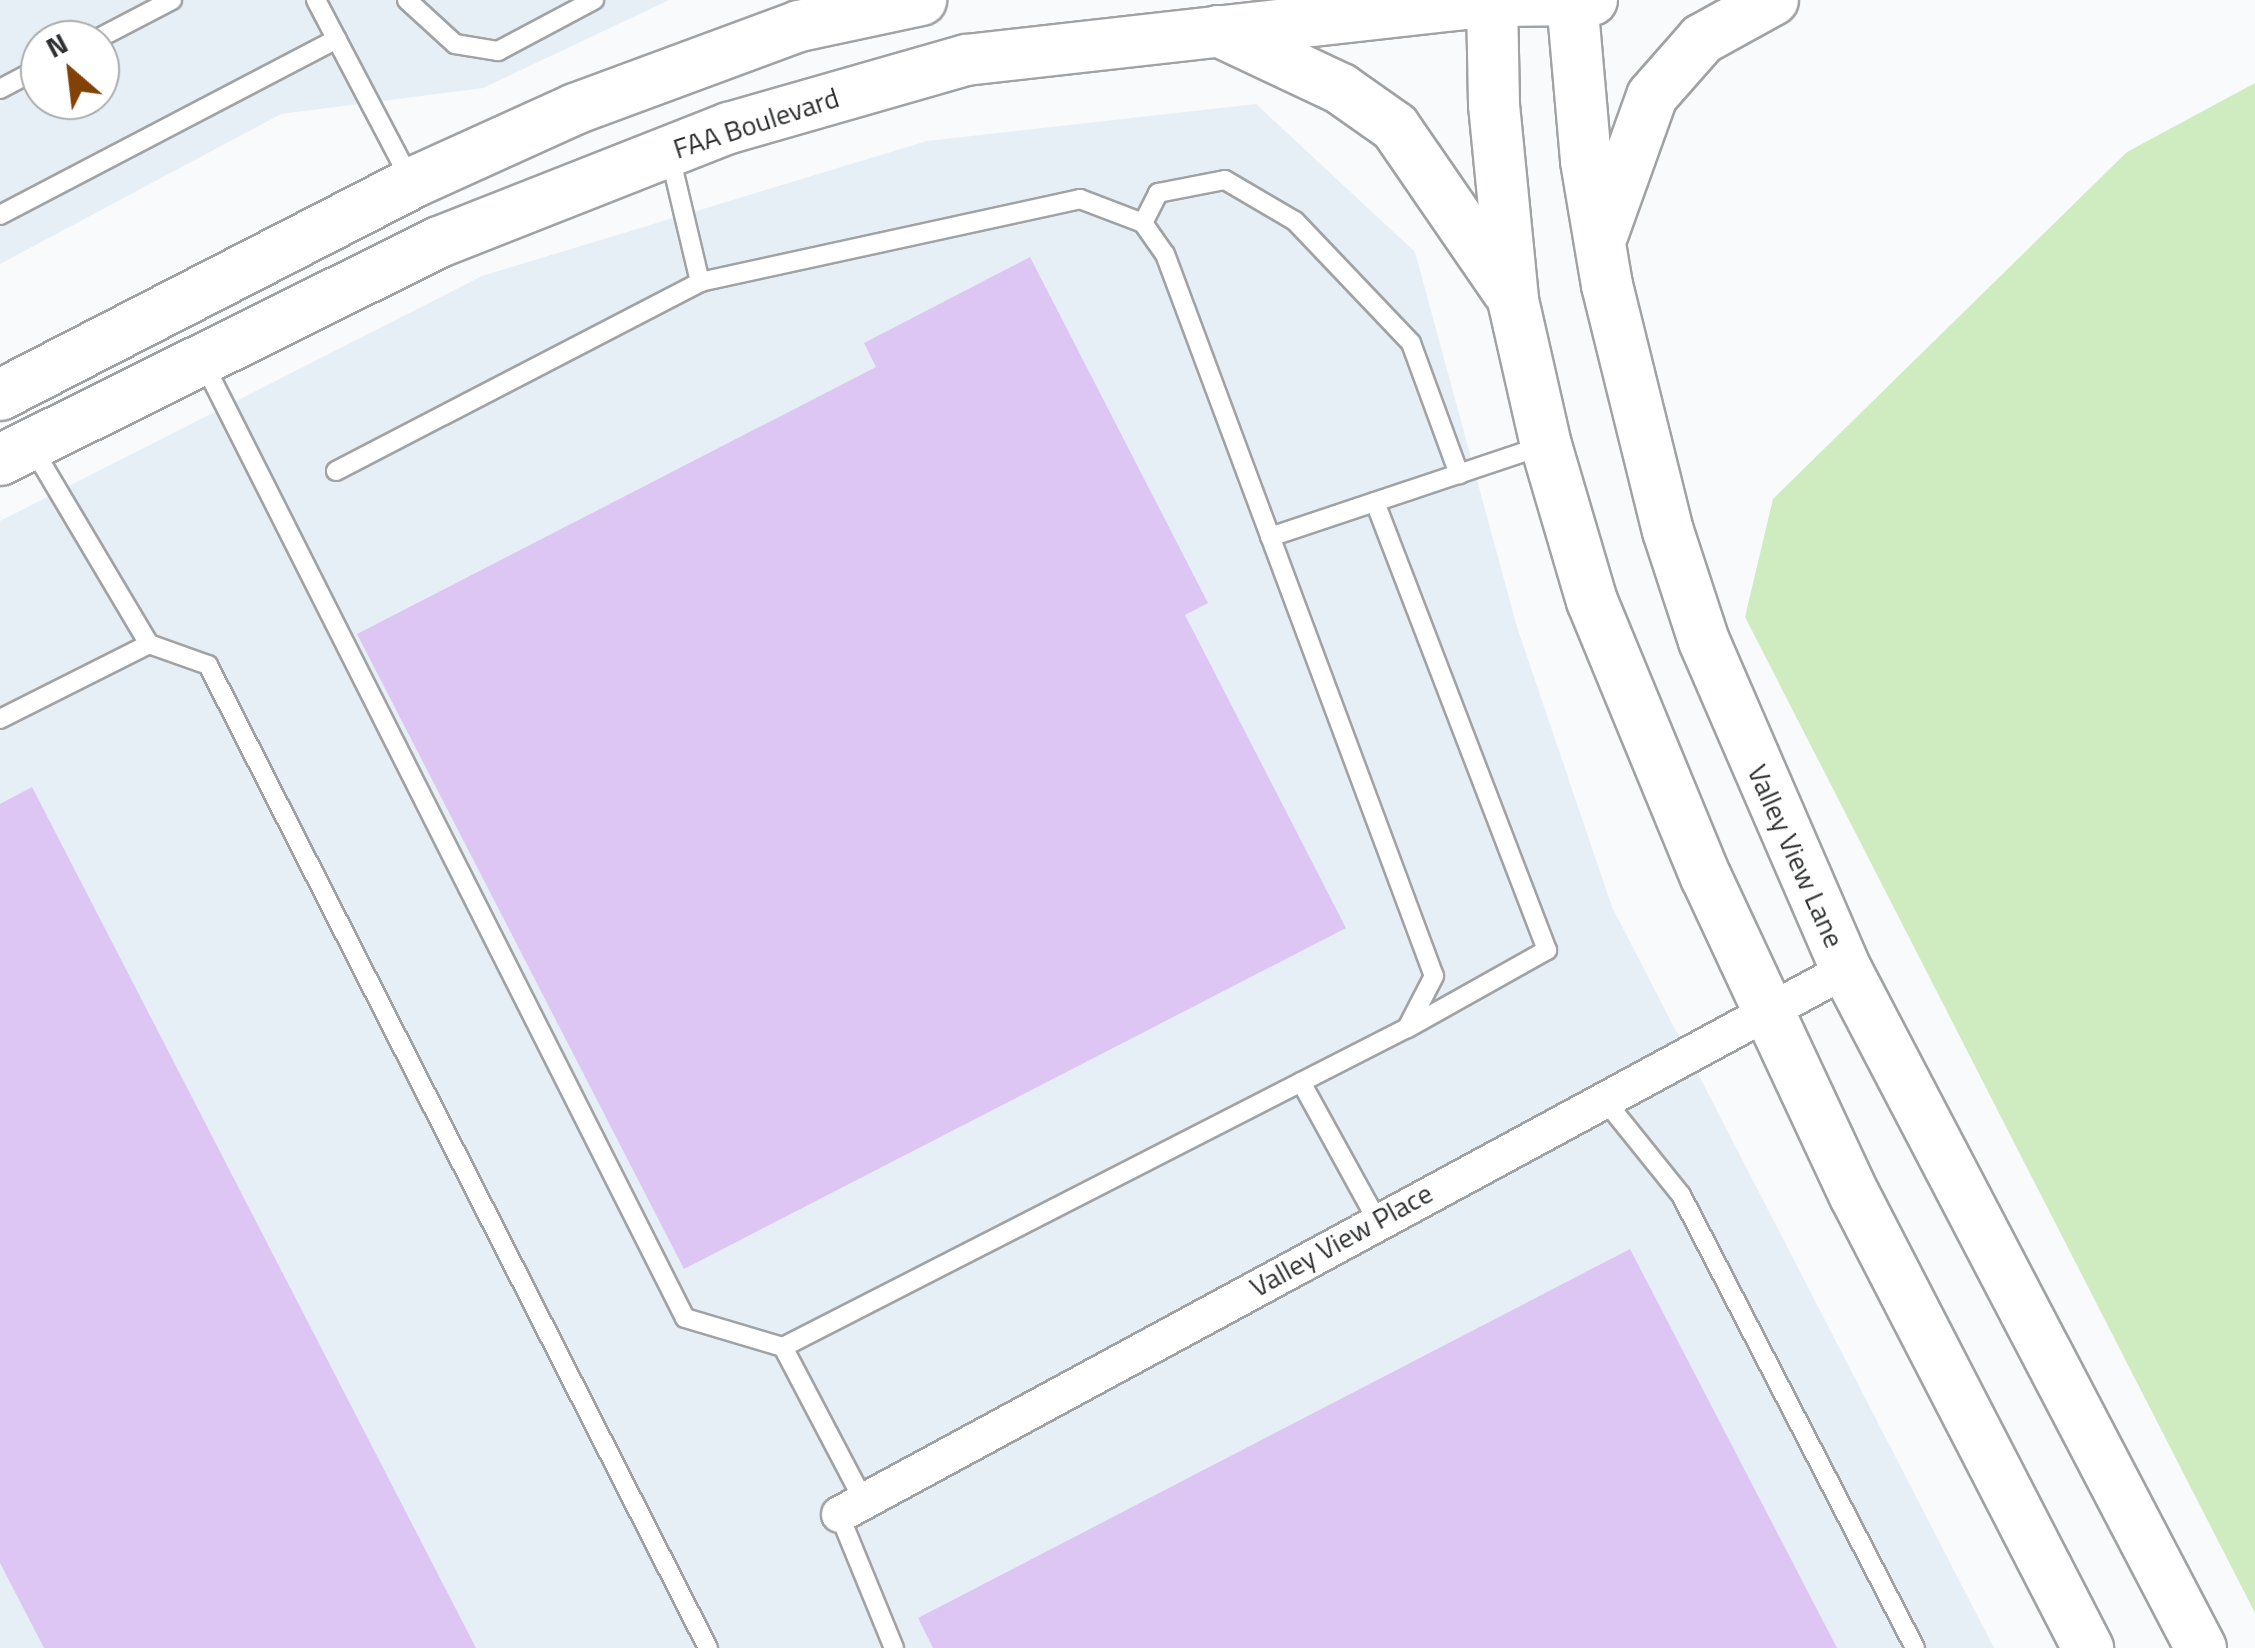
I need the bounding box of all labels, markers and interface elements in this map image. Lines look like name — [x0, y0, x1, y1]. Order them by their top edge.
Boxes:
north arrow — [20, 20, 120, 120]
text: N — [38, 21, 75, 68]
street label: FAA Boulevard — [669, 80, 843, 166]
street label: Valley View Lane — [1741, 759, 1851, 953]
street label: Valley View Place — [1244, 1176, 1438, 1304]

